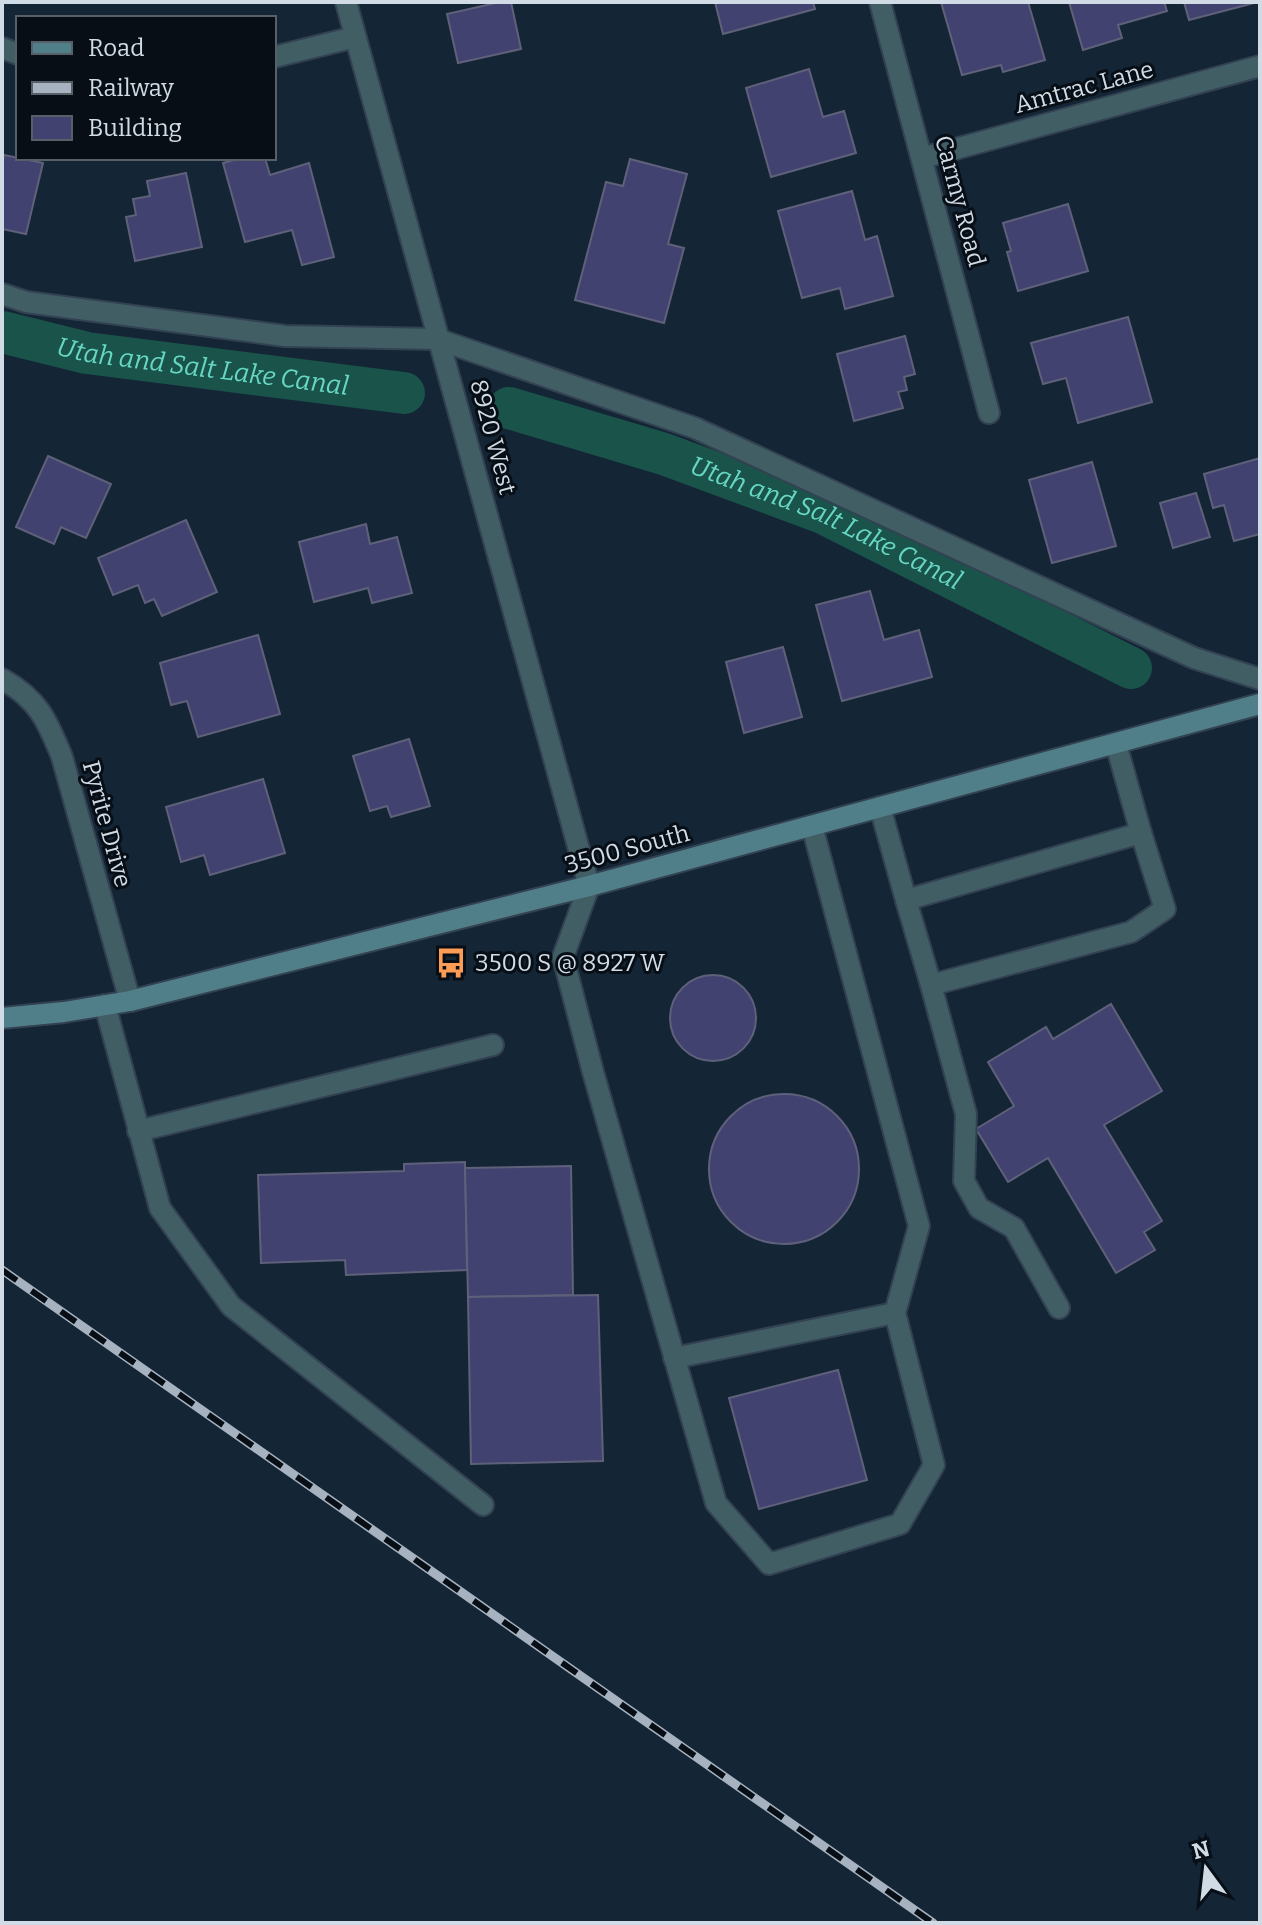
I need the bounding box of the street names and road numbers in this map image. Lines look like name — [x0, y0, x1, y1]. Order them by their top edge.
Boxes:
street label: Amtrac Lane — [1012, 55, 1156, 119]
street label: Carmy Road — [929, 132, 991, 270]
street label: 8920 West — [464, 376, 522, 498]
street label: Pyrite Drive — [77, 758, 137, 890]
street label: 3500 South — [561, 819, 693, 879]

